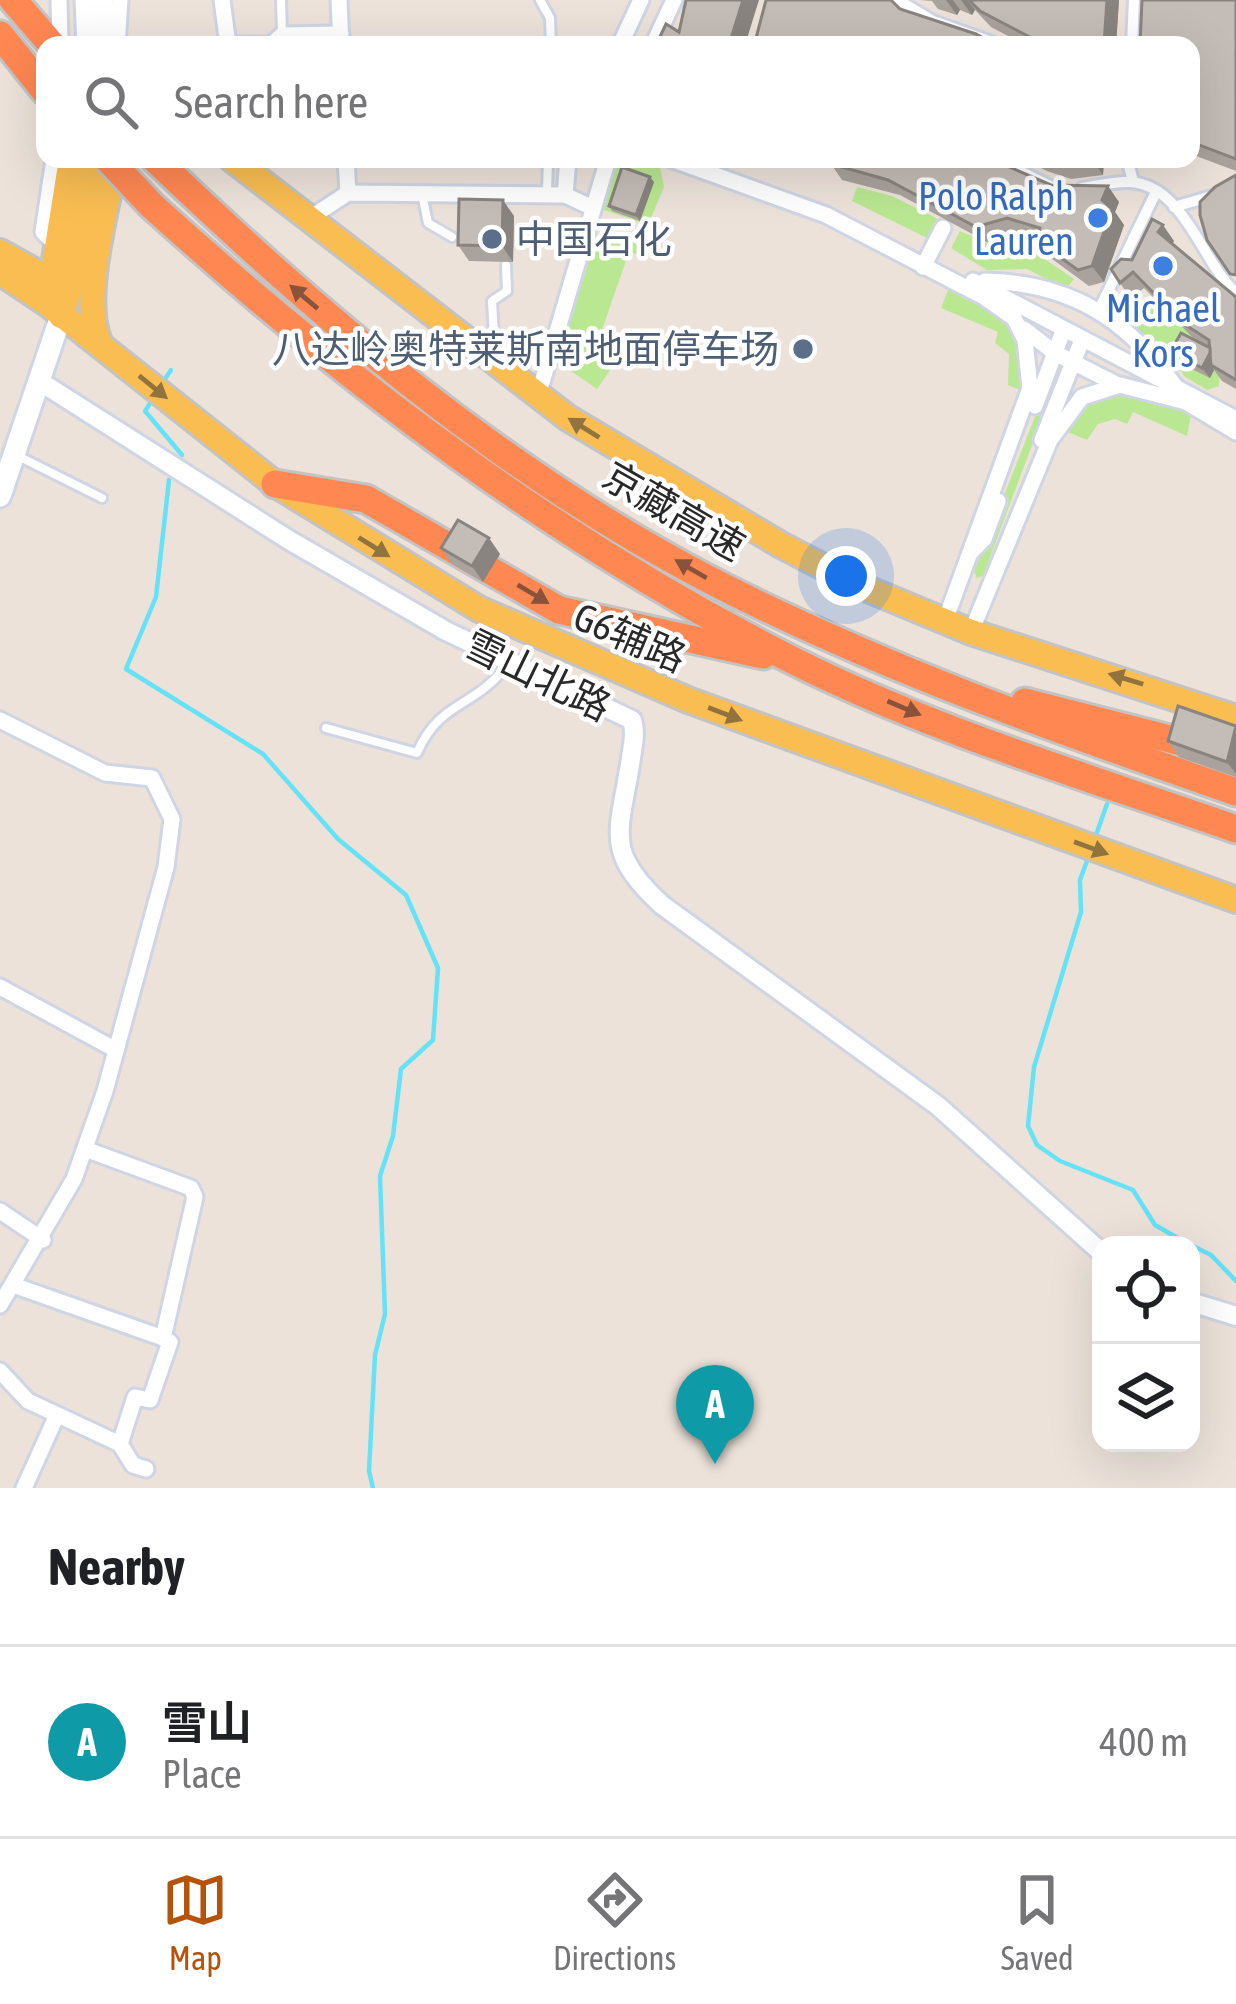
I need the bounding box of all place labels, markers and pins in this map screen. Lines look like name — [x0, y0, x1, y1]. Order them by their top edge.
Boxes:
place label: Polo Ralph Lauren — [918, 174, 1074, 263]
marker: Polo Ralph Lauren — [1085, 205, 1111, 231]
place label: 中国石化 — [516, 217, 672, 261]
marker: 中国石化 — [479, 226, 505, 252]
marker: Michael Kors — [1150, 253, 1176, 279]
place label: Michael Kors — [1106, 286, 1220, 375]
place label: 八达岭奥特莱斯南地面停车场 — [272, 327, 779, 371]
marker: 八达岭奥特莱斯南地面停车场 — [790, 336, 816, 362]
pin: A — [676, 1365, 754, 1464]

